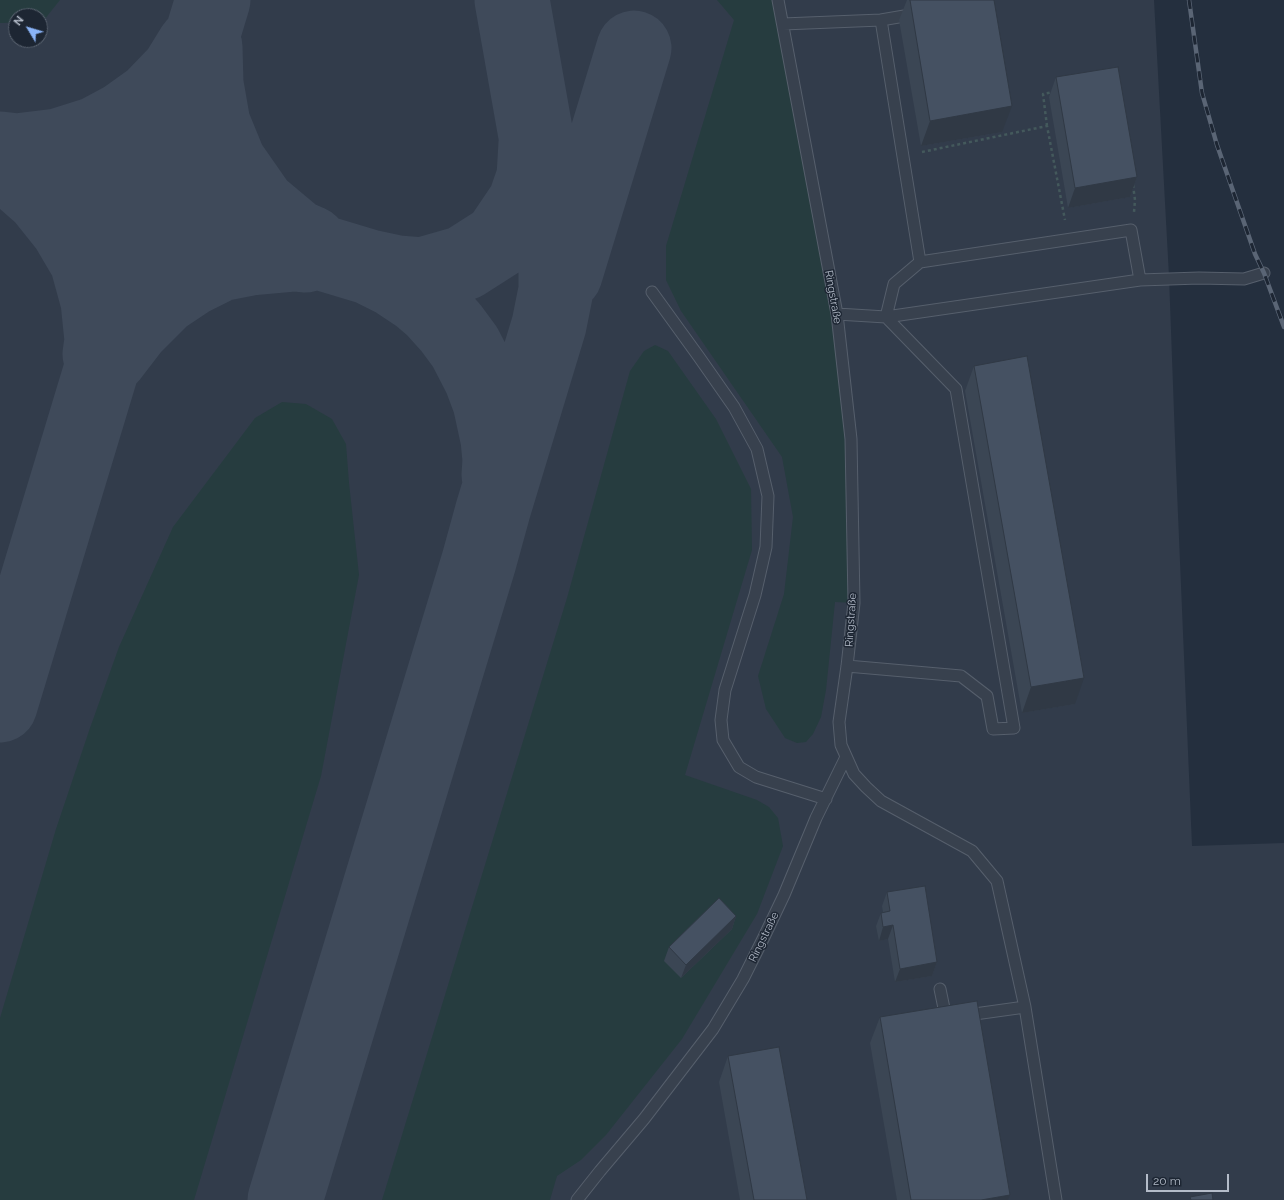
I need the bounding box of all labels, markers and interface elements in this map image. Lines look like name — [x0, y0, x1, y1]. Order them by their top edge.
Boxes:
north arrow — [8, 8, 48, 48]
text: N — [11, 14, 27, 28]
street label: Ringstraße — [822, 269, 844, 325]
street label: Ringstraße — [843, 593, 859, 647]
street label: Ringstraße — [746, 910, 782, 964]
scale bar — [1148, 1166, 1231, 1192]
text: 20 m — [1153, 1174, 1181, 1188]

